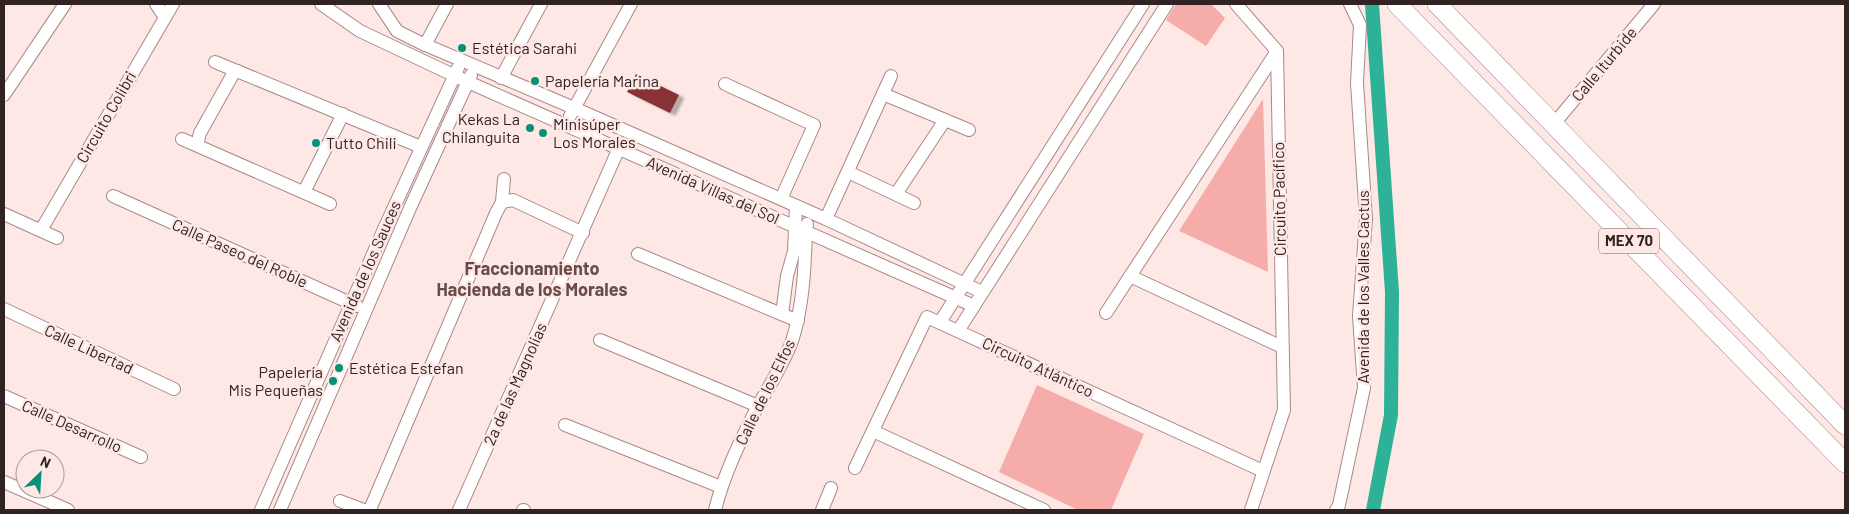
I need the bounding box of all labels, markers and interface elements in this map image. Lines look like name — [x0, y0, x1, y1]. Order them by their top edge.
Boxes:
street label: Calle Iturbide — [1567, 23, 1640, 105]
place label: Estética Sarahi — [472, 38, 577, 57]
marker: Estética Sarahi — [456, 42, 468, 54]
street label: Circuito Colibri — [72, 67, 140, 166]
place label: Papelería Marina — [545, 71, 659, 90]
marker: Papelería Marina — [529, 75, 541, 87]
place label: Kekas La Chilanguita — [442, 109, 520, 146]
place label: Minisúper Los Morales — [553, 114, 636, 151]
marker: Kekas La Chilanguita — [524, 122, 536, 134]
marker: Minisúper Los Morales — [537, 127, 549, 139]
place label: Tutto Chili — [326, 133, 397, 152]
marker: Tutto Chili — [310, 137, 322, 149]
street label: Circuito Pacífico — [1268, 142, 1289, 256]
street label: Avenida Villas del Sol — [644, 152, 783, 227]
street label: Avenida de los Valles Cactus — [1353, 190, 1372, 384]
street label: Avenida de los Sauces — [325, 197, 404, 344]
street label: Calle Paseo del Roble — [170, 214, 311, 291]
road number: MEX 70 — [1599, 228, 1659, 254]
district label: Fraccionamiento Hacienda de los Morales — [437, 257, 627, 300]
street label: Calle Libertad — [42, 320, 137, 377]
street label: 2a de las Magnolias — [479, 320, 550, 448]
street label: Circuito Atlántico — [979, 332, 1097, 401]
street label: Calle de los Elfos — [731, 336, 798, 448]
place label: Estética Estefan — [349, 358, 464, 377]
place label: Papelería Mis Pequeñas — [228, 362, 323, 399]
marker: Estética Estefan — [333, 362, 345, 374]
marker: Papelería Mis Pequeñas — [327, 375, 339, 387]
street label: Calle Desarrollo — [19, 395, 125, 456]
north arrow — [15, 449, 65, 499]
text: N — [38, 452, 54, 471]

